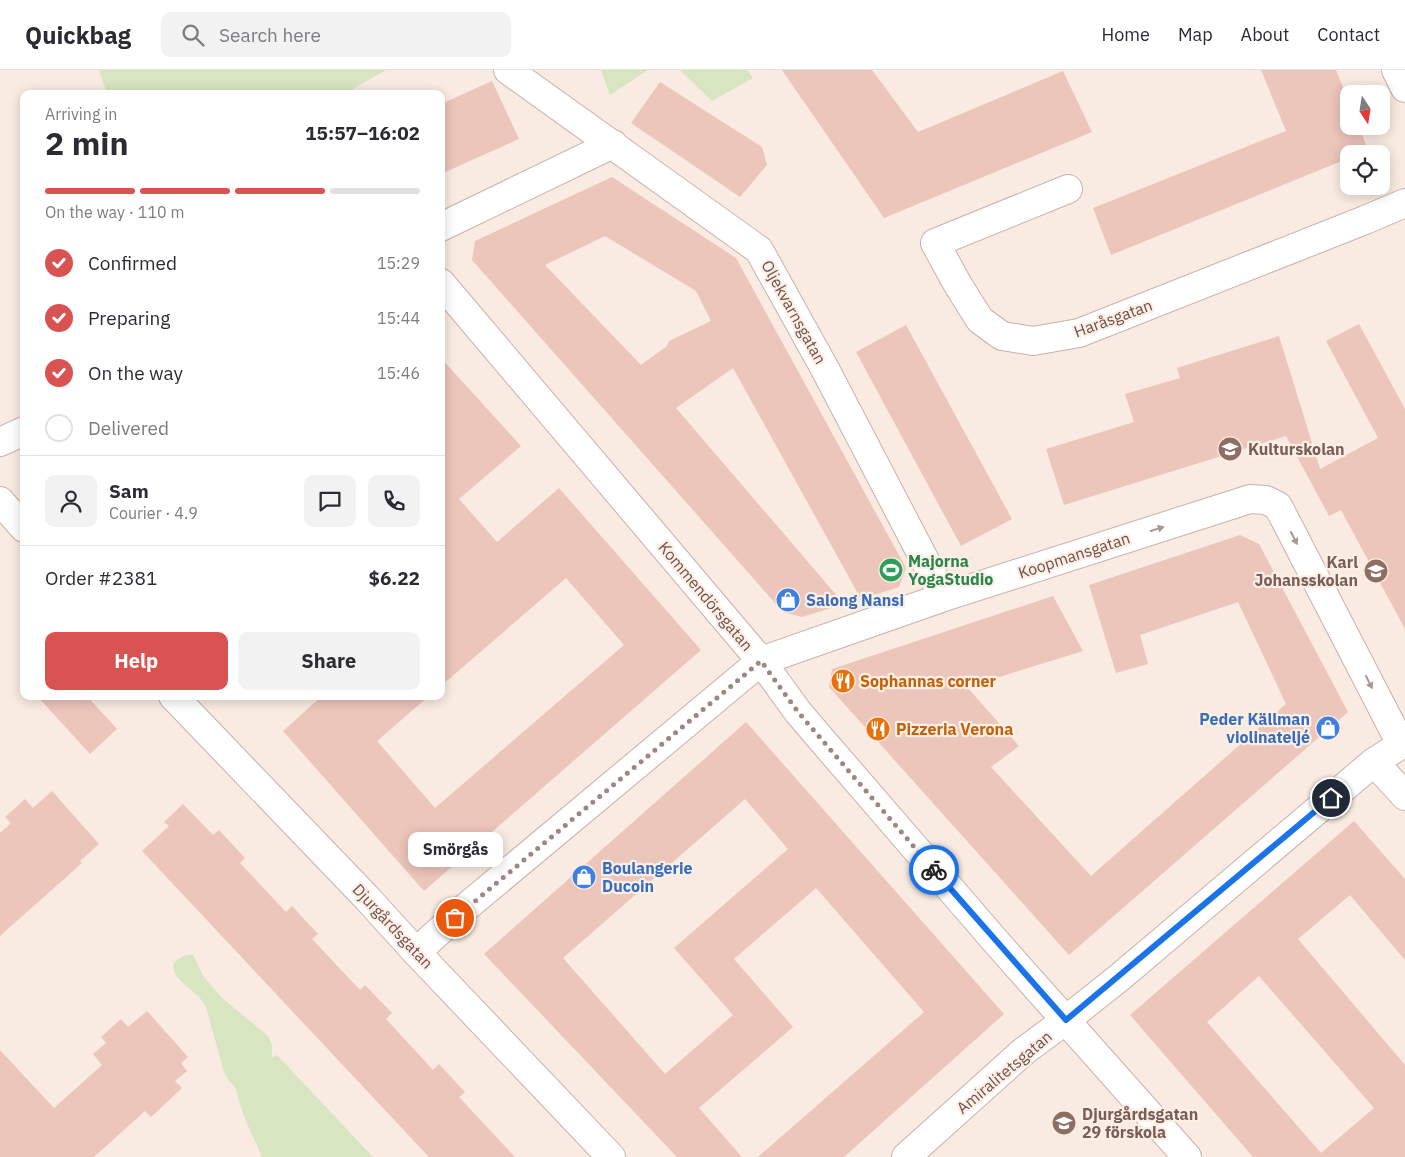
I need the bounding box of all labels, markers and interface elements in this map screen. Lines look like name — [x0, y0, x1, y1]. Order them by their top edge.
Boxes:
search box — [161, 12, 511, 57]
text: Quickbag — [25, 19, 131, 51]
icon: search — [179, 21, 207, 49]
text: Search here — [219, 23, 321, 47]
text: Home — [1102, 23, 1150, 46]
text: Map — [1178, 23, 1213, 46]
text: About — [1241, 23, 1289, 46]
text: Contact — [1317, 23, 1380, 46]
north arrow — [1340, 85, 1390, 135]
map controls — [1340, 85, 1390, 195]
text: Arriving in — [45, 104, 117, 124]
text: 15:57–16:02 — [305, 121, 420, 145]
text: 2 min — [45, 122, 129, 164]
button: locate — [1340, 145, 1390, 195]
text: On the way · 110 m — [45, 202, 184, 222]
icon: check — [45, 249, 73, 277]
text: Confirmed — [88, 251, 177, 275]
text: 15:29 — [377, 253, 420, 273]
street label: Oljekvarnsgatan — [757, 257, 831, 367]
street label: Haråsgatan — [1071, 295, 1155, 341]
icon: check — [45, 304, 73, 332]
text: Preparing — [88, 306, 170, 330]
text: 15:44 — [377, 308, 420, 328]
icon: check — [45, 359, 73, 387]
text: On the way — [88, 361, 183, 385]
text: 15:46 — [377, 363, 420, 383]
text: Delivered — [88, 416, 169, 440]
school or university icon: Kulturskolan — [1217, 436, 1243, 462]
place label: Kulturskolan — [1248, 439, 1345, 459]
button: person — [45, 475, 97, 527]
button: chat — [304, 475, 356, 527]
button: phone — [368, 475, 420, 527]
text: Sam — [109, 479, 149, 503]
text: Courier · 4.9 — [109, 503, 198, 523]
one-way arrow — [1150, 525, 1165, 533]
street label: Koopmansgatan — [1016, 528, 1132, 582]
one-way arrow — [1290, 530, 1298, 545]
street label: Kommendörsgatan — [654, 537, 758, 655]
place label: Majorna YogaStudio — [908, 551, 993, 589]
place label: Karl Johansskolan — [1255, 552, 1358, 590]
sports icon: Majorna YogaStudio — [878, 557, 904, 583]
school or university icon: Karl Johansskolan — [1363, 558, 1389, 584]
text: Order #2381 — [45, 566, 157, 590]
text: $6.22 — [368, 566, 420, 590]
shop icon: Salong Nansi — [775, 587, 801, 613]
place label: Salong Nansi — [806, 590, 904, 610]
button: Help — [45, 632, 228, 690]
button: Share — [238, 632, 420, 690]
restaurant icon: Sophannas corner — [830, 668, 856, 694]
place label: Sophannas corner — [860, 671, 997, 691]
one-way arrow — [1365, 675, 1373, 689]
place label: Peder Källman violinateljé — [1199, 709, 1310, 747]
shop icon: Peder Källman violinateljé — [1315, 715, 1341, 741]
restaurant icon: Pizzeria Verona — [865, 716, 891, 742]
place label: Pizzeria Verona — [896, 719, 1013, 739]
pin — [1310, 777, 1352, 819]
icon: home — [1317, 784, 1345, 812]
callout: Smörgås — [408, 833, 502, 868]
text: Smörgås — [423, 839, 488, 859]
courier — [909, 845, 959, 895]
icon: bike — [920, 856, 948, 884]
place label: Boulangerie Ducoin — [602, 858, 692, 896]
shop icon: Boulangerie Ducoin — [571, 864, 597, 890]
street label: Djurgårdsgatan — [348, 879, 438, 973]
pin — [434, 897, 476, 939]
icon: bag — [441, 904, 469, 932]
street label: Amiralitetsgatan — [952, 1026, 1056, 1118]
place label: Djurgårdsgatan 29 förskola — [1082, 1104, 1198, 1142]
school or university icon: Djurgårdsgatan 29 förskola — [1051, 1110, 1077, 1136]

